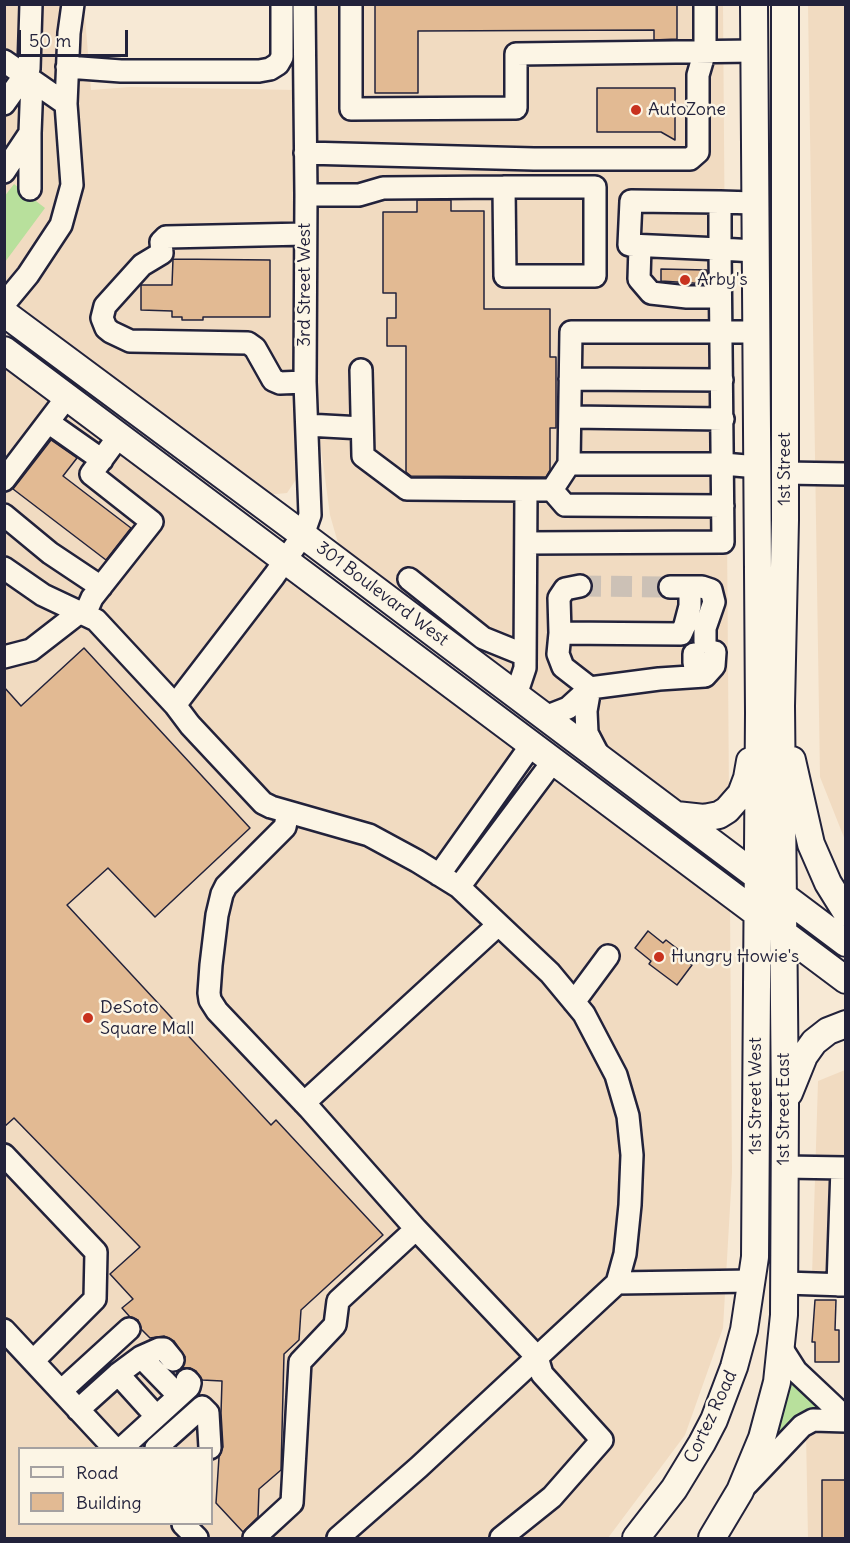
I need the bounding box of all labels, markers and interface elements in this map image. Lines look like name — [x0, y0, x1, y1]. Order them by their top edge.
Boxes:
scale bar — [21, 18, 130, 56]
text: 50 m — [29, 29, 71, 52]
place label: AutoZone — [648, 99, 726, 121]
marker: AutoZone — [629, 103, 643, 117]
street label: 3rd Street West — [294, 223, 316, 347]
place label: Arby's — [697, 269, 748, 291]
marker: Arby's — [678, 273, 692, 287]
street label: 1st Street — [774, 432, 796, 506]
street label: 301 Boulevard West — [312, 537, 452, 651]
place label: Hungry Howie's — [671, 946, 799, 968]
marker: Hungry Howie's — [652, 950, 666, 964]
place label: DeSoto Square Mall — [100, 997, 194, 1040]
marker: DeSoto Square Mall — [81, 1011, 95, 1025]
street label: 1st Street West — [745, 1037, 767, 1155]
street label: 1st Street East — [773, 1053, 795, 1165]
street label: Cortez Road — [680, 1367, 742, 1467]
legend — [18, 1447, 213, 1525]
text: Road — [76, 1461, 118, 1484]
text: Building — [76, 1491, 141, 1514]

